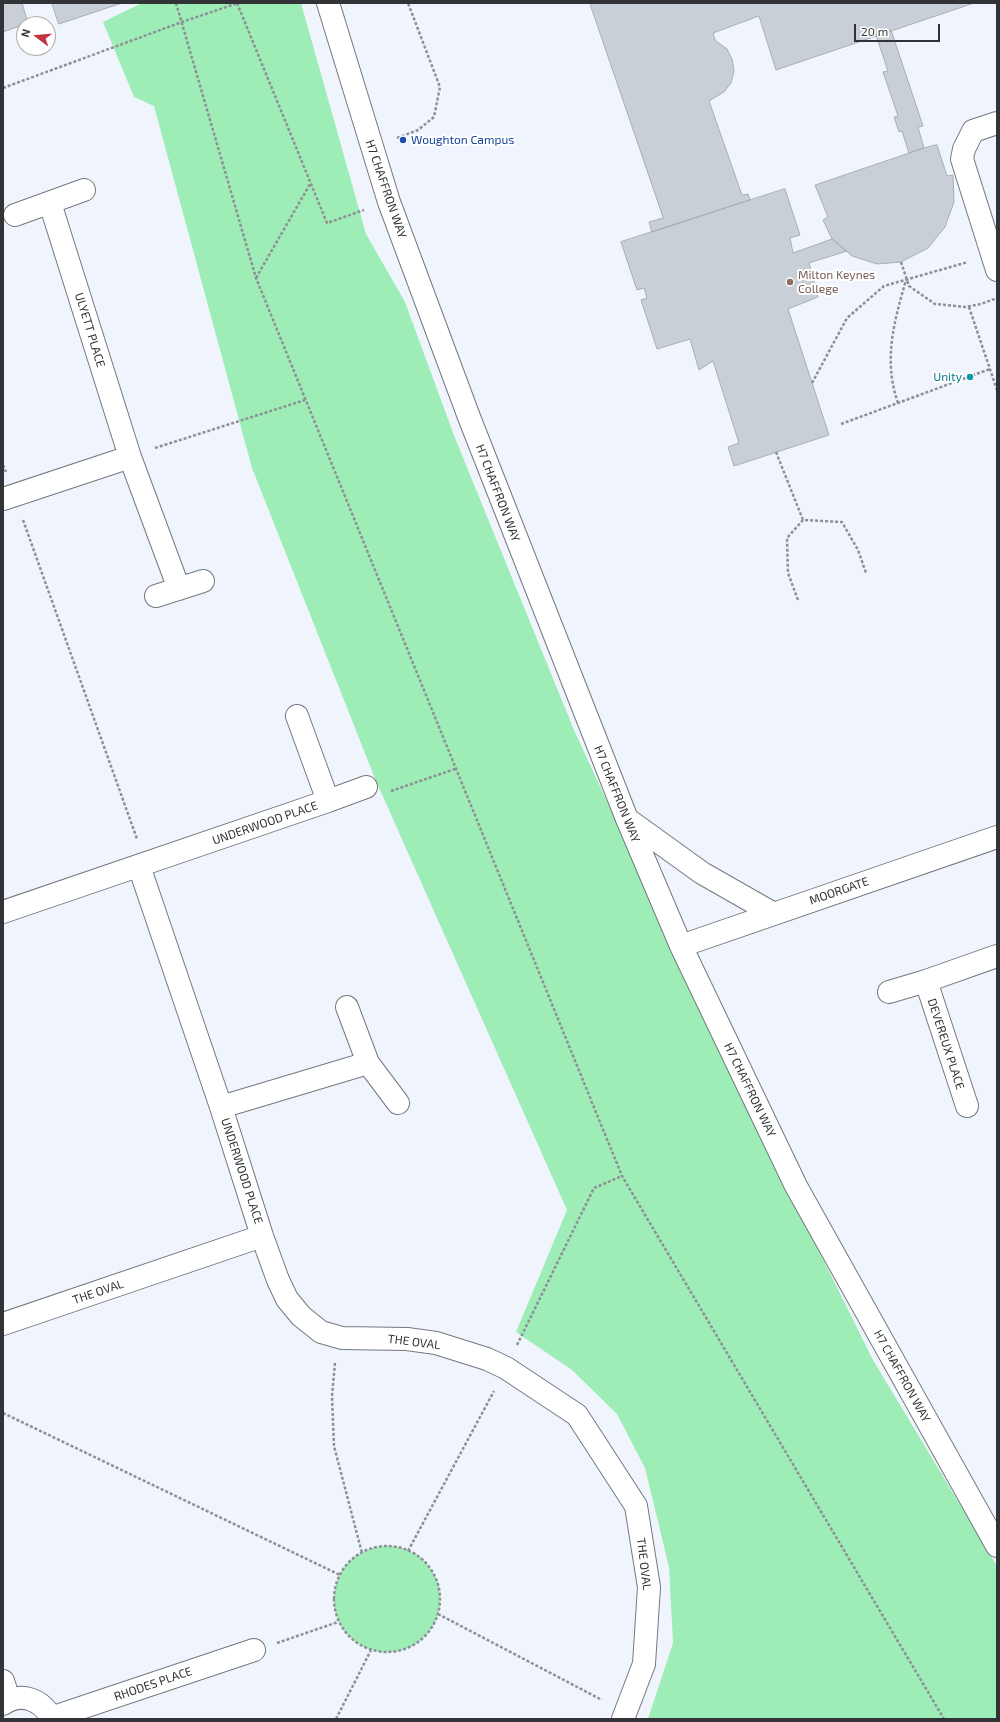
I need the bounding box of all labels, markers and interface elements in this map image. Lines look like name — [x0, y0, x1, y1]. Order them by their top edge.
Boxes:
north arrow — [16, 16, 56, 56]
scale bar — [856, 16, 942, 42]
text: 20 m — [861, 24, 888, 38]
text: N — [18, 27, 32, 38]
place label: Woughton Campus — [411, 133, 514, 147]
marker: Woughton Campus — [398, 135, 408, 145]
street label: H7 CHAFFRON WAY — [362, 138, 410, 240]
place label: Milton Keynes College — [798, 268, 875, 296]
marker: Milton Keynes College — [785, 277, 795, 287]
street label: ULYETT PLACE — [72, 291, 108, 369]
place label: Unity — [933, 370, 962, 384]
marker: Unity — [965, 372, 975, 382]
street label: H7 CHAFFRON WAY — [473, 442, 523, 544]
street label: H7 CHAFFRON WAY — [591, 743, 643, 845]
street label: UNDERWOOD PLACE — [210, 798, 320, 848]
street label: MOORGATE — [807, 874, 871, 908]
street label: DEVEREUX PLACE — [924, 997, 968, 1091]
street label: H7 CHAFFRON WAY — [721, 1040, 779, 1140]
street label: UNDERWOOD PLACE — [218, 1116, 266, 1226]
street label: THE OVAL — [71, 1277, 125, 1307]
street label: H7 CHAFFRON WAY — [871, 1327, 933, 1425]
street label: THE OVAL — [387, 1332, 441, 1352]
street label: THE OVAL — [634, 1537, 654, 1591]
street label: RHODES PLACE — [112, 1664, 194, 1704]

